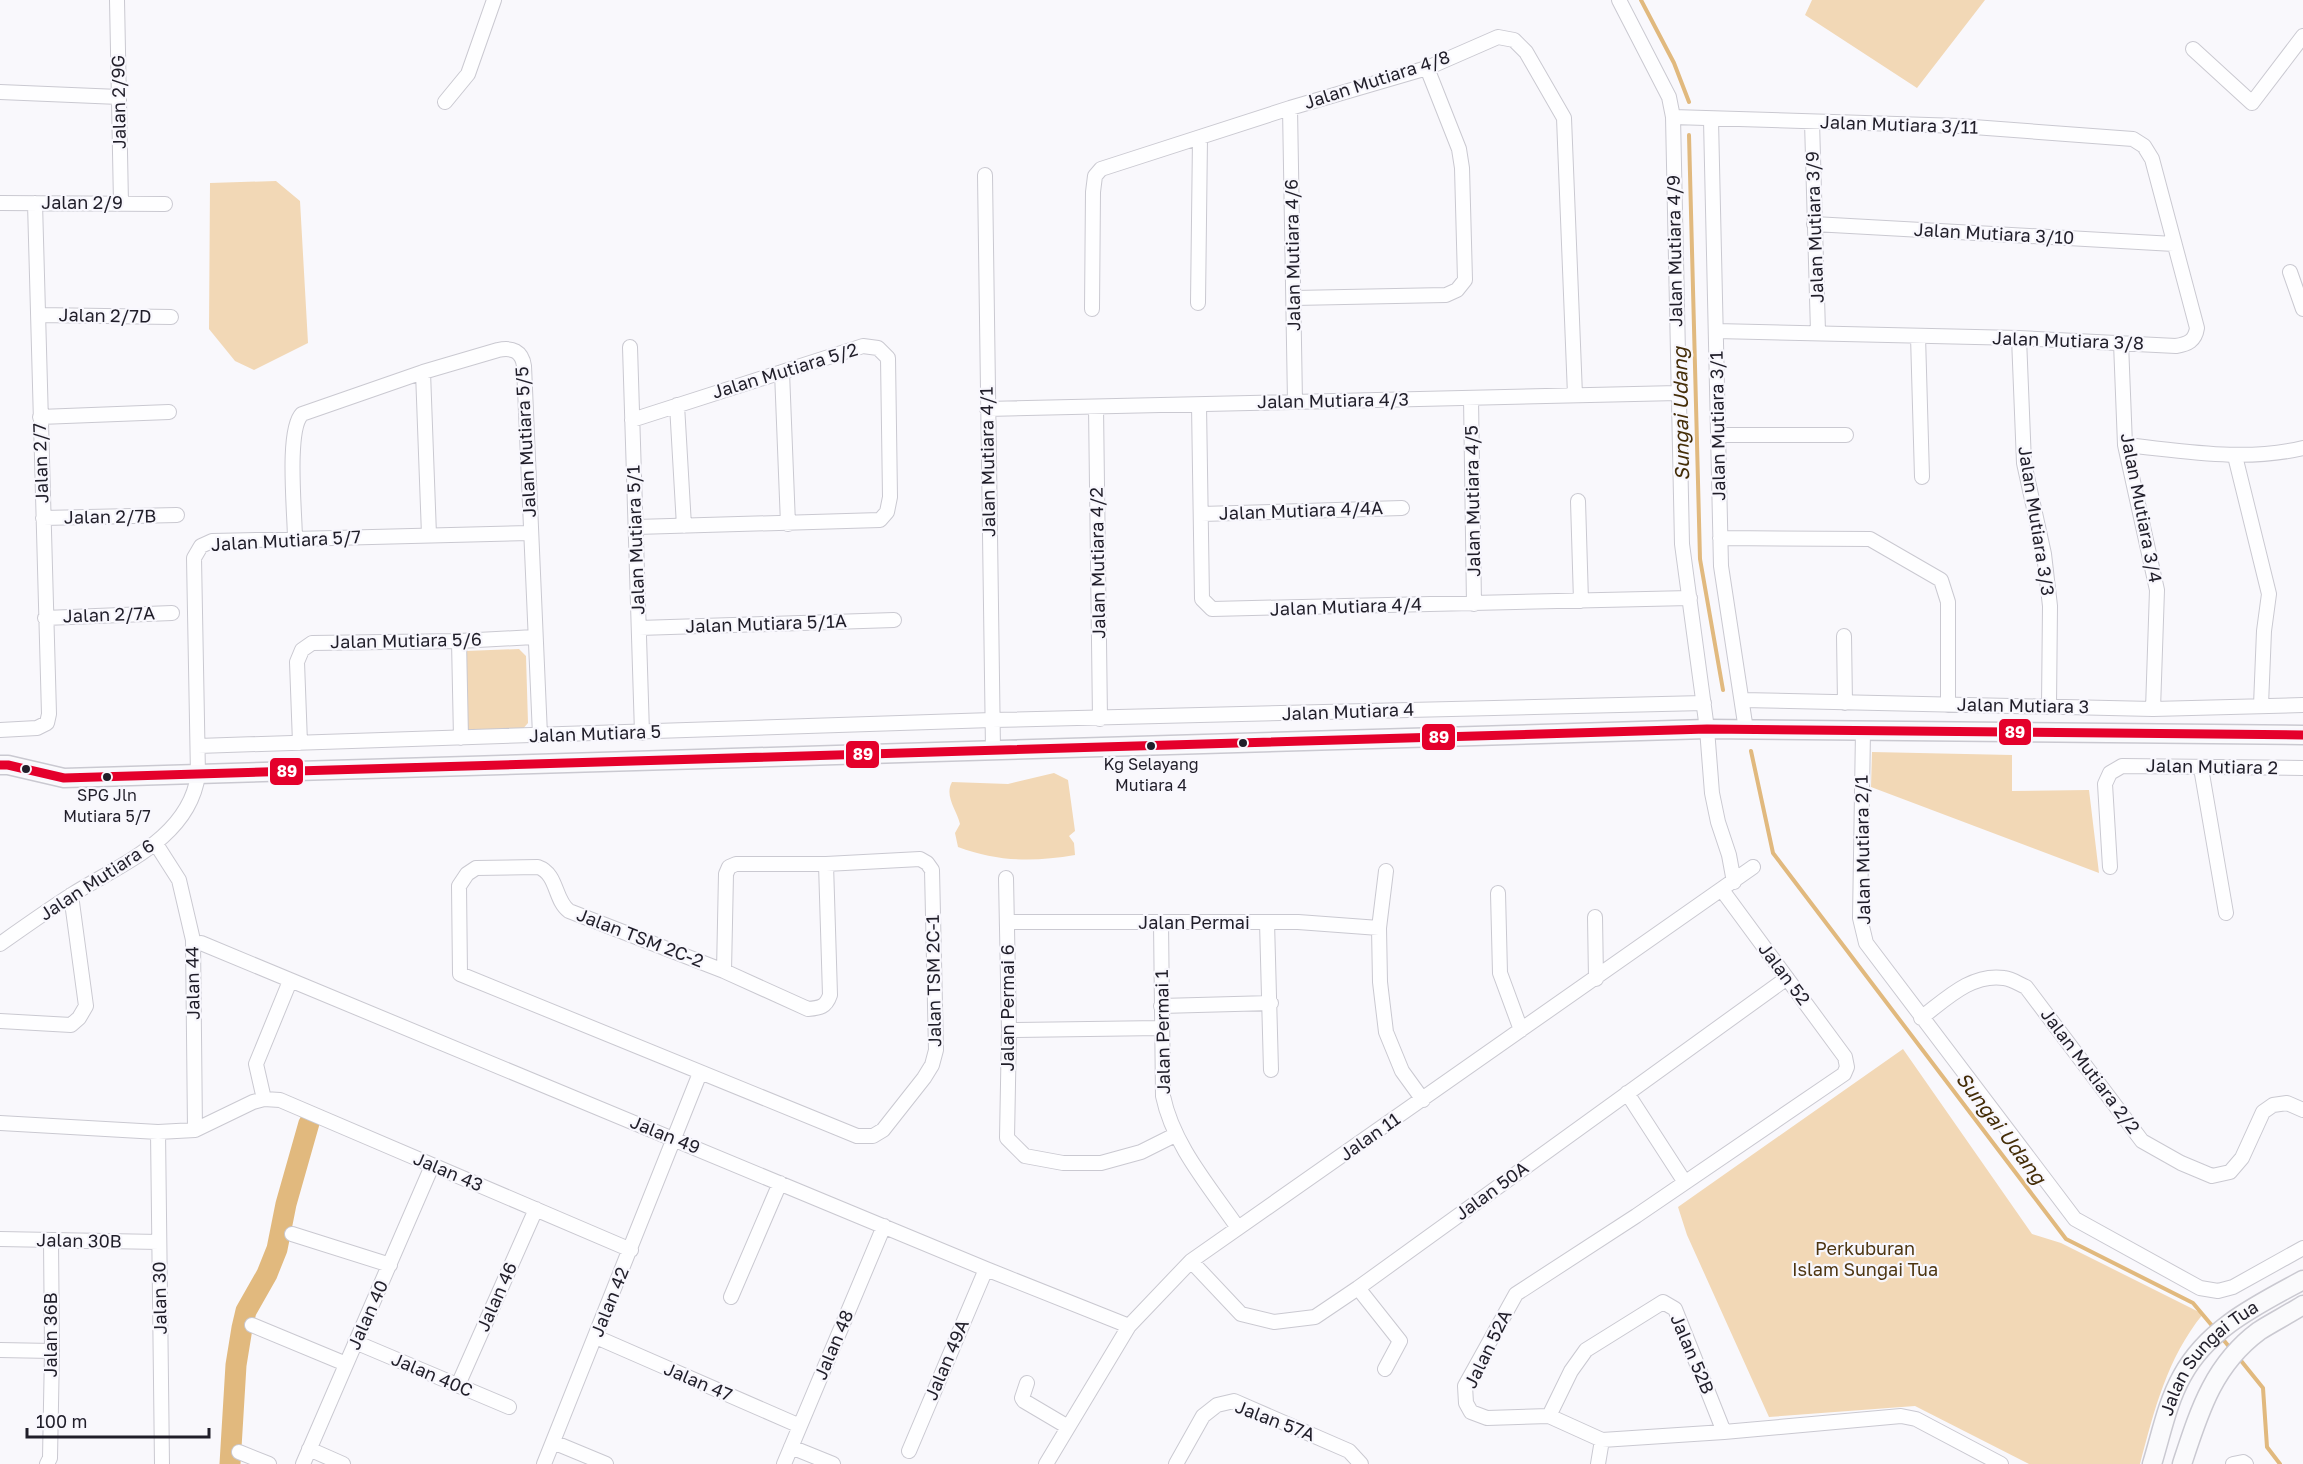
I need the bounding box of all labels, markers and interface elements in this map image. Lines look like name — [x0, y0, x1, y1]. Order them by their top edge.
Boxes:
street label: Jalan Mutiara 4/8 — [1301, 45, 1453, 113]
street label: Jalan 2/9G — [106, 55, 130, 149]
street label: Jalan Mutiara 3/11 — [1820, 110, 1979, 138]
street label: Jalan Mutiara 3/9 — [1800, 151, 1828, 303]
street label: Jalan Mutiara 4/9 — [1662, 175, 1686, 327]
street label: Jalan Mutiara 4/6 — [1280, 179, 1304, 331]
street label: Jalan 2/9 — [41, 191, 123, 213]
street label: Jalan Mutiara 3/10 — [1913, 218, 2075, 248]
street label: Jalan 2/7D — [58, 303, 152, 327]
street label: Jalan Mutiara 3/8 — [1992, 326, 2144, 354]
street label: Jalan Mutiara 5/2 — [709, 337, 860, 403]
water label: Sungai Udang — [1667, 345, 1694, 481]
street label: Jalan Mutiara 3/1 — [1705, 351, 1729, 501]
street label: Jalan Mutiara 5/5 — [510, 366, 540, 518]
street label: Jalan Mutiara 4/1 — [975, 387, 999, 537]
street label: Jalan Mutiara 4/3 — [1257, 388, 1409, 412]
street label: Jalan 2/7 — [28, 423, 52, 504]
street label: Jalan Mutiara 4/5 — [1460, 425, 1484, 577]
street label: Jalan Mutiara 3/4 — [2117, 431, 2167, 584]
street label: Jalan Mutiara 3/3 — [2014, 444, 2060, 597]
street label: Jalan Mutiara 5/1 — [621, 465, 649, 615]
street label: Jalan Mutiara 4/2 — [1085, 487, 1109, 639]
street label: Jalan Mutiara 4/4A — [1218, 496, 1384, 524]
street label: Jalan 2/7B — [64, 504, 156, 528]
street label: Jalan Mutiara 5/7 — [210, 525, 362, 555]
street label: Jalan Mutiara 4/4 — [1269, 592, 1422, 620]
street label: Jalan 2/7A — [62, 601, 155, 627]
street label: Jalan Mutiara 5/1A — [685, 609, 847, 637]
street label: Jalan Mutiara 5/6 — [330, 628, 482, 652]
street label: Jalan Mutiara 3 — [1957, 693, 2089, 717]
street label: Jalan Mutiara 4 — [1281, 698, 1415, 724]
line badge: 89 — [1998, 718, 2032, 746]
street label: Jalan Mutiara 5 — [529, 720, 661, 746]
text: 89 — [2005, 722, 2025, 742]
line badge: 89 — [1421, 723, 1456, 751]
text: 89 — [1429, 727, 1449, 747]
unlabelled marker — [1237, 737, 1249, 749]
line badge: 89 — [845, 740, 880, 769]
marker: Kg Selayang Mutiara 4 — [1145, 740, 1157, 752]
text: 89 — [853, 744, 873, 764]
place label: Kg Selayang Mutiara 4 — [1103, 754, 1199, 795]
street label: Jalan Mutiara 2 — [2146, 754, 2278, 778]
line badge: 89 — [269, 757, 304, 786]
text: 89 — [277, 761, 297, 781]
unlabelled marker — [20, 763, 32, 775]
marker: SPG Jln Mutiara 5/7 — [101, 771, 113, 783]
street label: Jalan Mutiara 2/1 — [1850, 775, 1874, 925]
place label: SPG Jln Mutiara 5/7 — [63, 785, 151, 826]
street label: Jalan Mutiara 6 — [35, 834, 158, 925]
street label: Jalan TSM 2C-2 — [574, 903, 707, 971]
street label: Jalan Permai — [1138, 911, 1250, 933]
street label: Jalan TSM 2C-1 — [921, 914, 945, 1047]
street label: Jalan 52 — [1754, 938, 1815, 1009]
street label: Jalan Permai 6 — [996, 944, 1018, 1072]
street label: Jalan 44 — [180, 946, 204, 1020]
street label: Jalan Permai 1 — [1150, 969, 1174, 1095]
street label: Jalan Mutiara 2/2 — [2036, 1003, 2145, 1137]
water label: Sungai Udang — [1951, 1067, 2053, 1190]
street label: Jalan 11 — [1335, 1107, 1404, 1165]
street label: Jalan 49 — [627, 1110, 704, 1158]
street label: Jalan 43 — [410, 1147, 486, 1196]
street label: Jalan 50A — [1450, 1156, 1532, 1224]
street label: Jalan 30B — [36, 1228, 122, 1252]
park label: Perkuburan Islam Sungai Tua — [1792, 1237, 1938, 1280]
street label: Jalan 46 — [471, 1259, 521, 1335]
street label: Jalan 30 — [147, 1261, 171, 1335]
street label: Jalan 42 — [585, 1264, 633, 1340]
street label: Jalan 40 — [342, 1276, 392, 1353]
street label: Jalan 36B — [39, 1292, 61, 1378]
street label: Jalan Sungai Tua — [2155, 1295, 2262, 1418]
street label: Jalan 48 — [809, 1306, 858, 1383]
street label: Jalan 52A — [1459, 1306, 1516, 1391]
street label: Jalan 52B — [1666, 1310, 1720, 1397]
street label: Jalan 49A — [919, 1316, 973, 1403]
street label: Jalan 40C — [388, 1347, 476, 1401]
street label: Jalan 47 — [661, 1357, 736, 1405]
street label: Jalan 57A — [1232, 1395, 1318, 1445]
scale bar — [27, 1401, 208, 1439]
text: 100 m — [36, 1410, 87, 1432]

